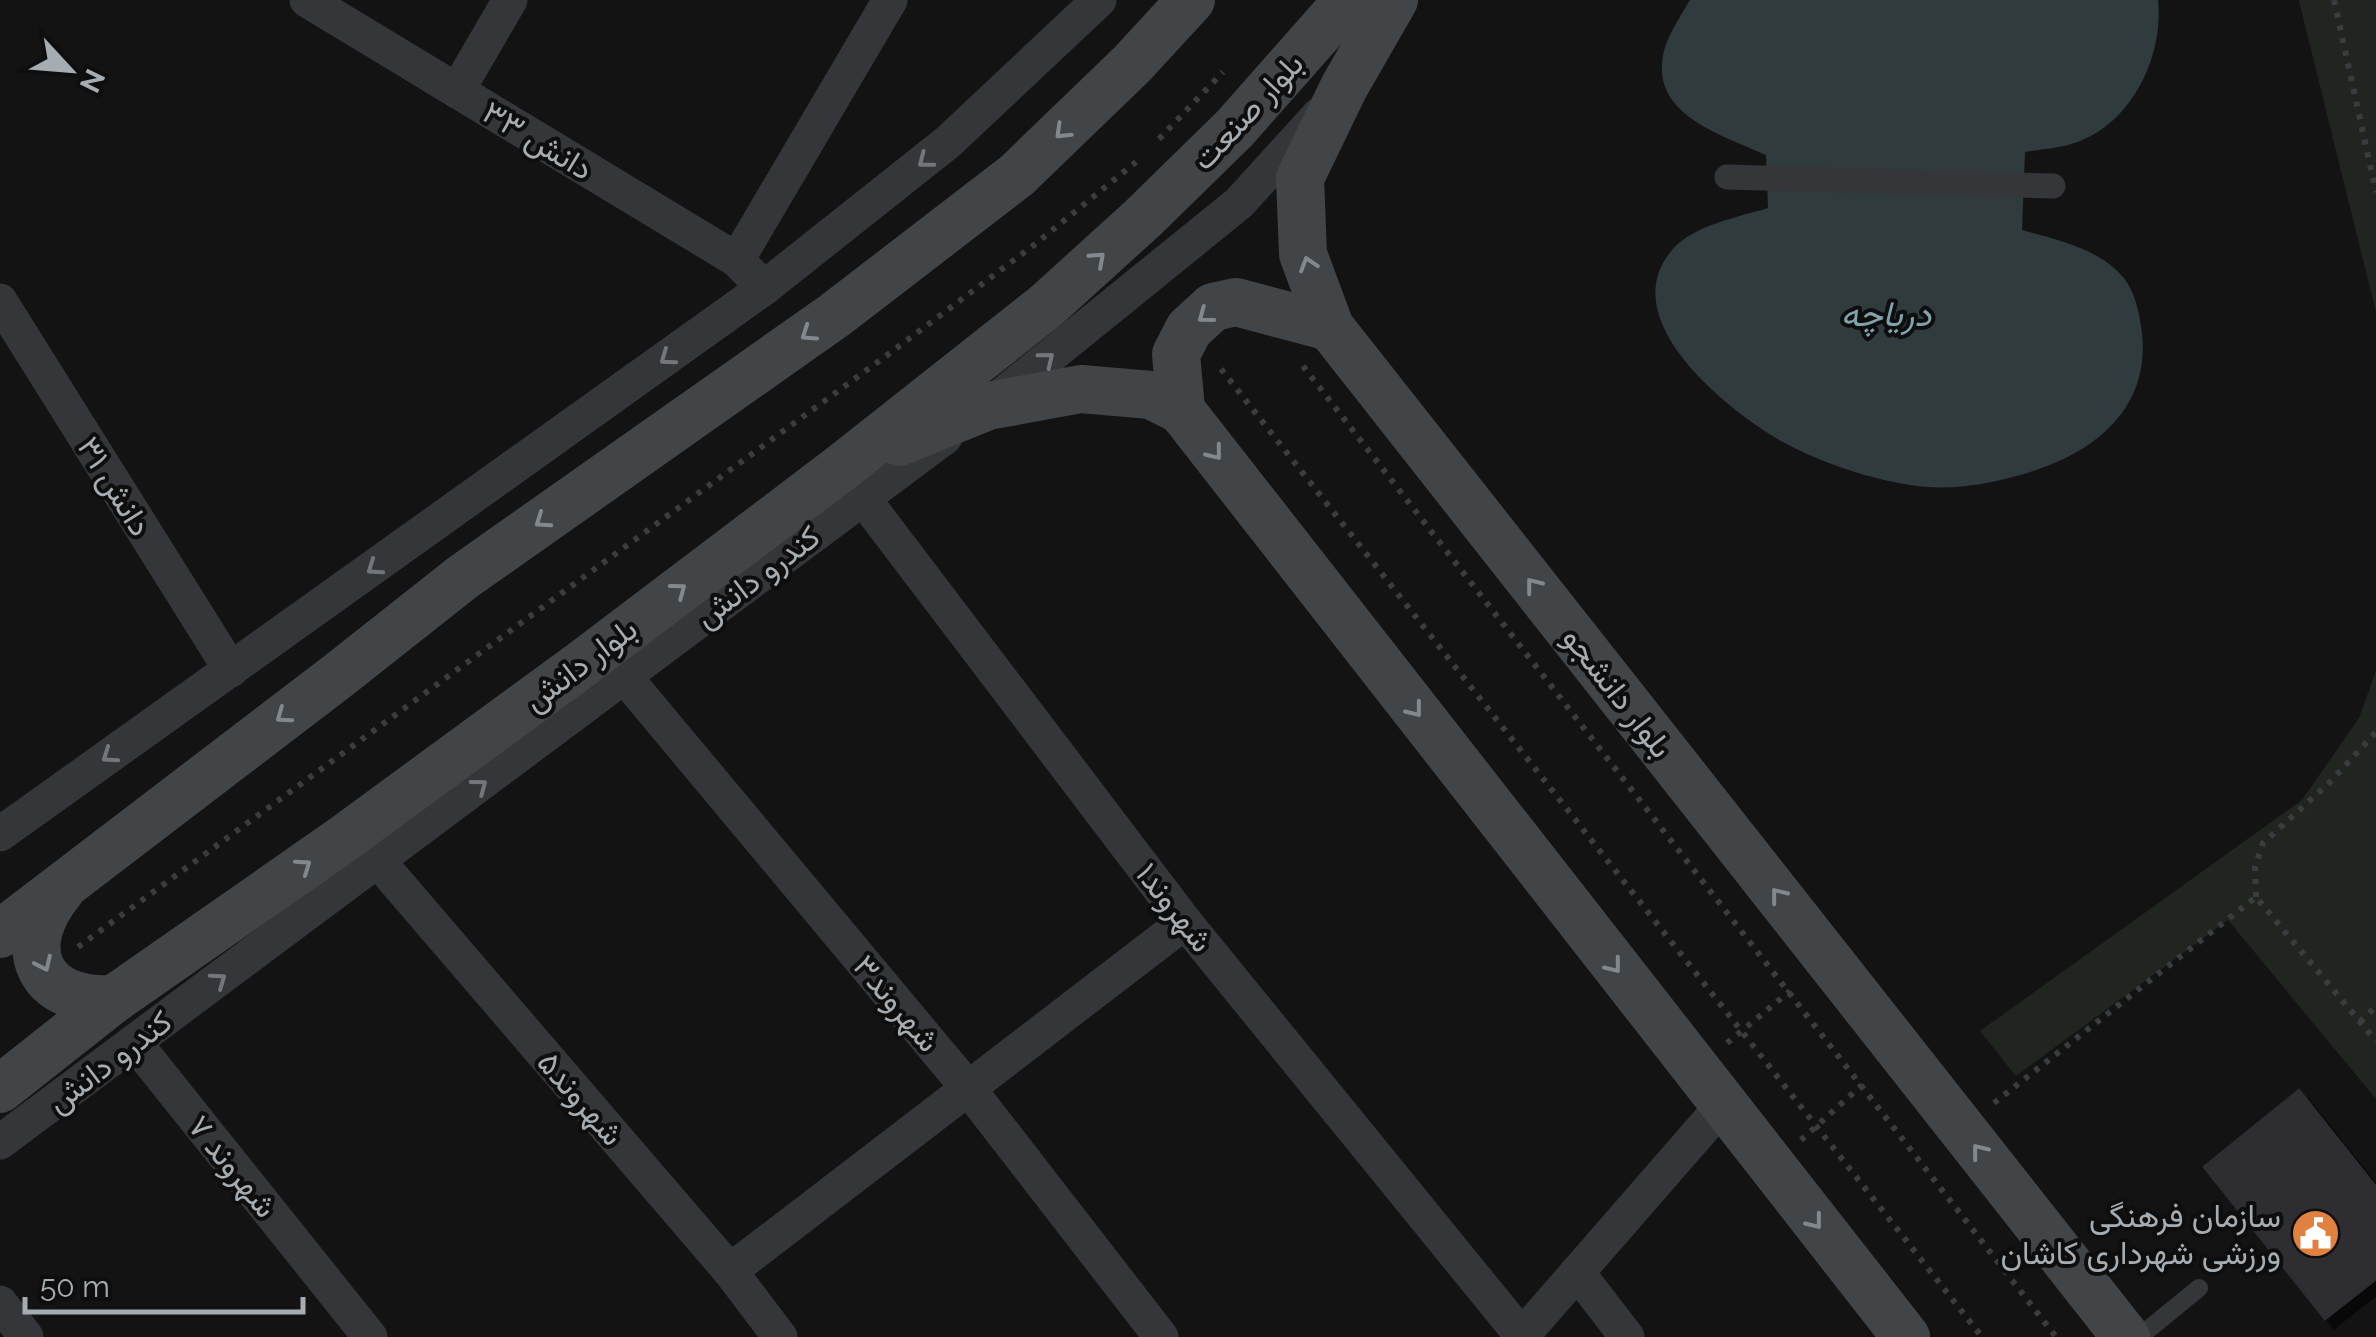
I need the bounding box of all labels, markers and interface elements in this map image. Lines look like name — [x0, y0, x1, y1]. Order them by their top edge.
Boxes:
north arrow — [20, 20, 120, 120]
street label: بلوار صنعت — [1184, 45, 1312, 178]
text: N — [73, 64, 112, 98]
street label: دانش ۳۳ — [476, 93, 600, 188]
one-way arrow — [1055, 120, 1073, 138]
one-way arrow — [918, 149, 936, 167]
one-way arrow — [1086, 252, 1105, 270]
one-way arrow — [1299, 257, 1320, 274]
water label: دریاچه — [1841, 293, 1932, 338]
one-way arrow — [1198, 305, 1216, 322]
one-way arrow — [800, 322, 819, 340]
one-way arrow — [659, 346, 678, 364]
one-way arrow — [1035, 353, 1053, 371]
street label: دانش ۳۱ — [69, 430, 160, 543]
one-way arrow — [1203, 442, 1221, 460]
one-way arrow — [534, 508, 553, 527]
street label: کندرو دانش — [687, 517, 828, 636]
one-way arrow — [367, 556, 386, 574]
one-way arrow — [1527, 578, 1545, 596]
one-way arrow — [668, 585, 686, 602]
street label: بلوار دانش — [516, 610, 645, 720]
street label: بلوار دانشجو — [1554, 619, 1680, 766]
one-way arrow — [1403, 698, 1420, 716]
one-way arrow — [275, 704, 294, 723]
one-way arrow — [102, 744, 121, 762]
one-way arrow — [469, 780, 487, 797]
street label: شهروند۱ — [1127, 855, 1221, 960]
one-way arrow — [293, 860, 312, 878]
one-way arrow — [1772, 888, 1789, 906]
street label: شهروند۳ — [844, 947, 948, 1060]
one-way arrow — [32, 954, 52, 972]
one-way arrow — [1603, 955, 1620, 973]
one-way arrow — [208, 974, 226, 991]
street label: کندرو دانش — [39, 1002, 180, 1121]
street label: شهروند۵ — [529, 1043, 632, 1154]
street label: شهروند ۷ — [179, 1108, 285, 1226]
one-way arrow — [1973, 1144, 1991, 1162]
place label: سازمان فرهنگی ورزشی شهرداری کاشان — [2000, 1197, 2281, 1273]
public building icon: سازمان فرهنگی ورزشی شهرداری کاشان — [2290, 1207, 2342, 1259]
one-way arrow — [1803, 1210, 1821, 1228]
scale bar — [25, 1252, 302, 1314]
text: 50 m — [40, 1269, 110, 1304]

